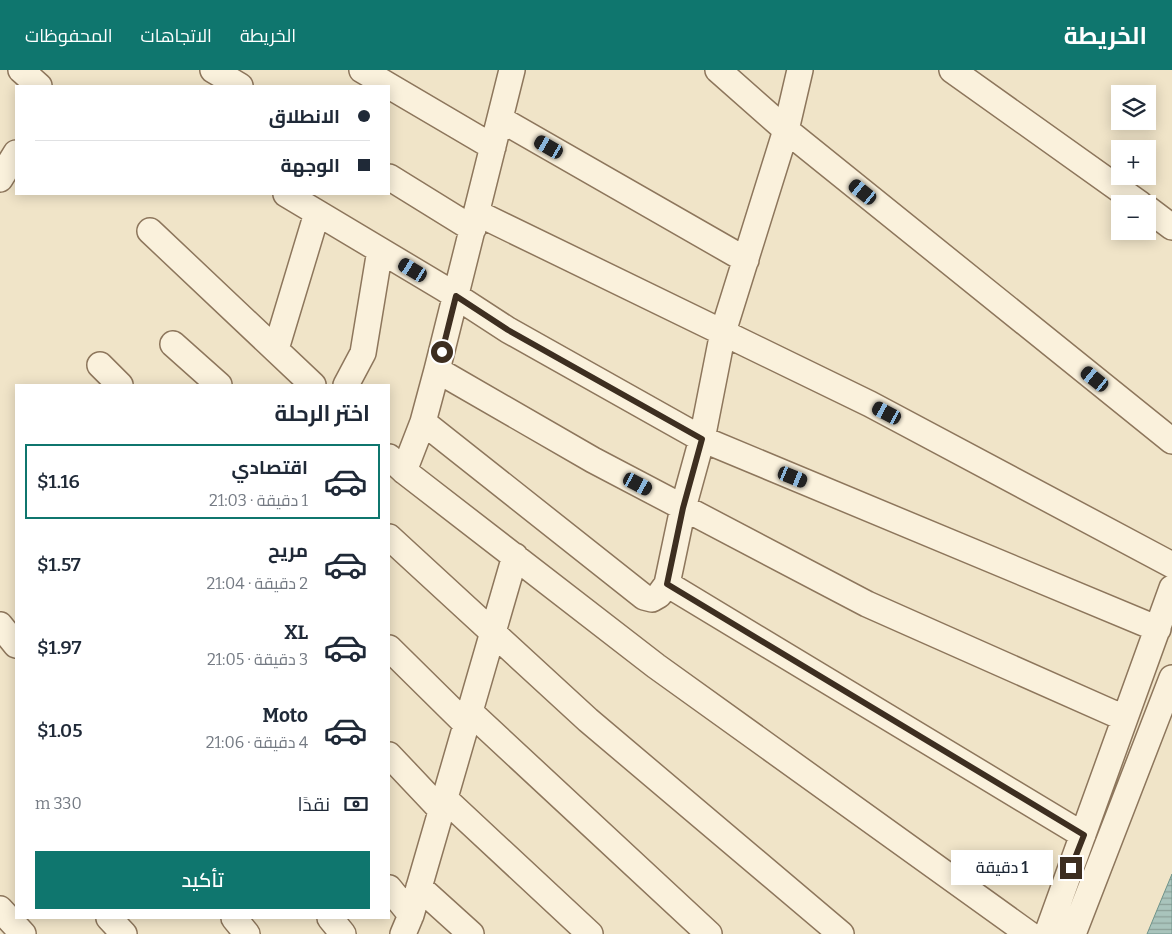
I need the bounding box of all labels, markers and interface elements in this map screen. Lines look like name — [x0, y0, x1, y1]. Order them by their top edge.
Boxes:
text: الخريطة — [1064, 22, 1147, 50]
text: المحفوظات — [25, 25, 113, 47]
text: الاتجاهات — [141, 25, 212, 47]
text: الخريطة — [240, 25, 296, 47]
map controls — [1111, 85, 1156, 240]
button: layers — [1111, 85, 1156, 130]
text: الانطلاق — [269, 105, 340, 128]
car — [532, 133, 565, 161]
button: + — [1111, 140, 1156, 185]
text: الوجهة — [280, 154, 340, 177]
car — [846, 177, 879, 207]
button: − — [1111, 195, 1156, 240]
car — [396, 256, 429, 284]
route start — [431, 341, 453, 363]
car — [1078, 364, 1111, 394]
car — [870, 399, 903, 427]
text: اختر الرحلة — [275, 400, 370, 427]
text: اقتصادي — [232, 456, 308, 479]
icon: car — [323, 459, 368, 504]
car — [776, 464, 809, 490]
text: $1.16 — [37, 470, 80, 493]
car — [621, 470, 654, 498]
text: 1 دقيقة · 21:03 — [209, 491, 308, 510]
text: مريح — [268, 539, 308, 562]
icon: car — [323, 542, 368, 587]
text: $1.57 — [37, 553, 81, 576]
text: 2 دقيقة · 21:04 — [207, 574, 308, 593]
text: XL — [284, 621, 308, 644]
icon: car — [323, 625, 368, 670]
text: $1.97 — [37, 636, 81, 659]
text: 3 دقيقة · 21:05 — [207, 650, 308, 669]
text: Moto — [262, 704, 308, 727]
icon: car — [323, 708, 368, 753]
text: $1.05 — [37, 719, 82, 742]
text: 4 دقيقة · 21:06 — [206, 733, 308, 752]
icon: cash — [342, 790, 370, 818]
text: نقدًا — [298, 793, 330, 816]
text: 330 m — [35, 794, 82, 813]
callout: 1 دقيقة — [951, 850, 1054, 886]
button: تأكيد — [35, 851, 370, 909]
route end — [1060, 857, 1082, 879]
text: 1 دقيقة — [976, 858, 1028, 877]

